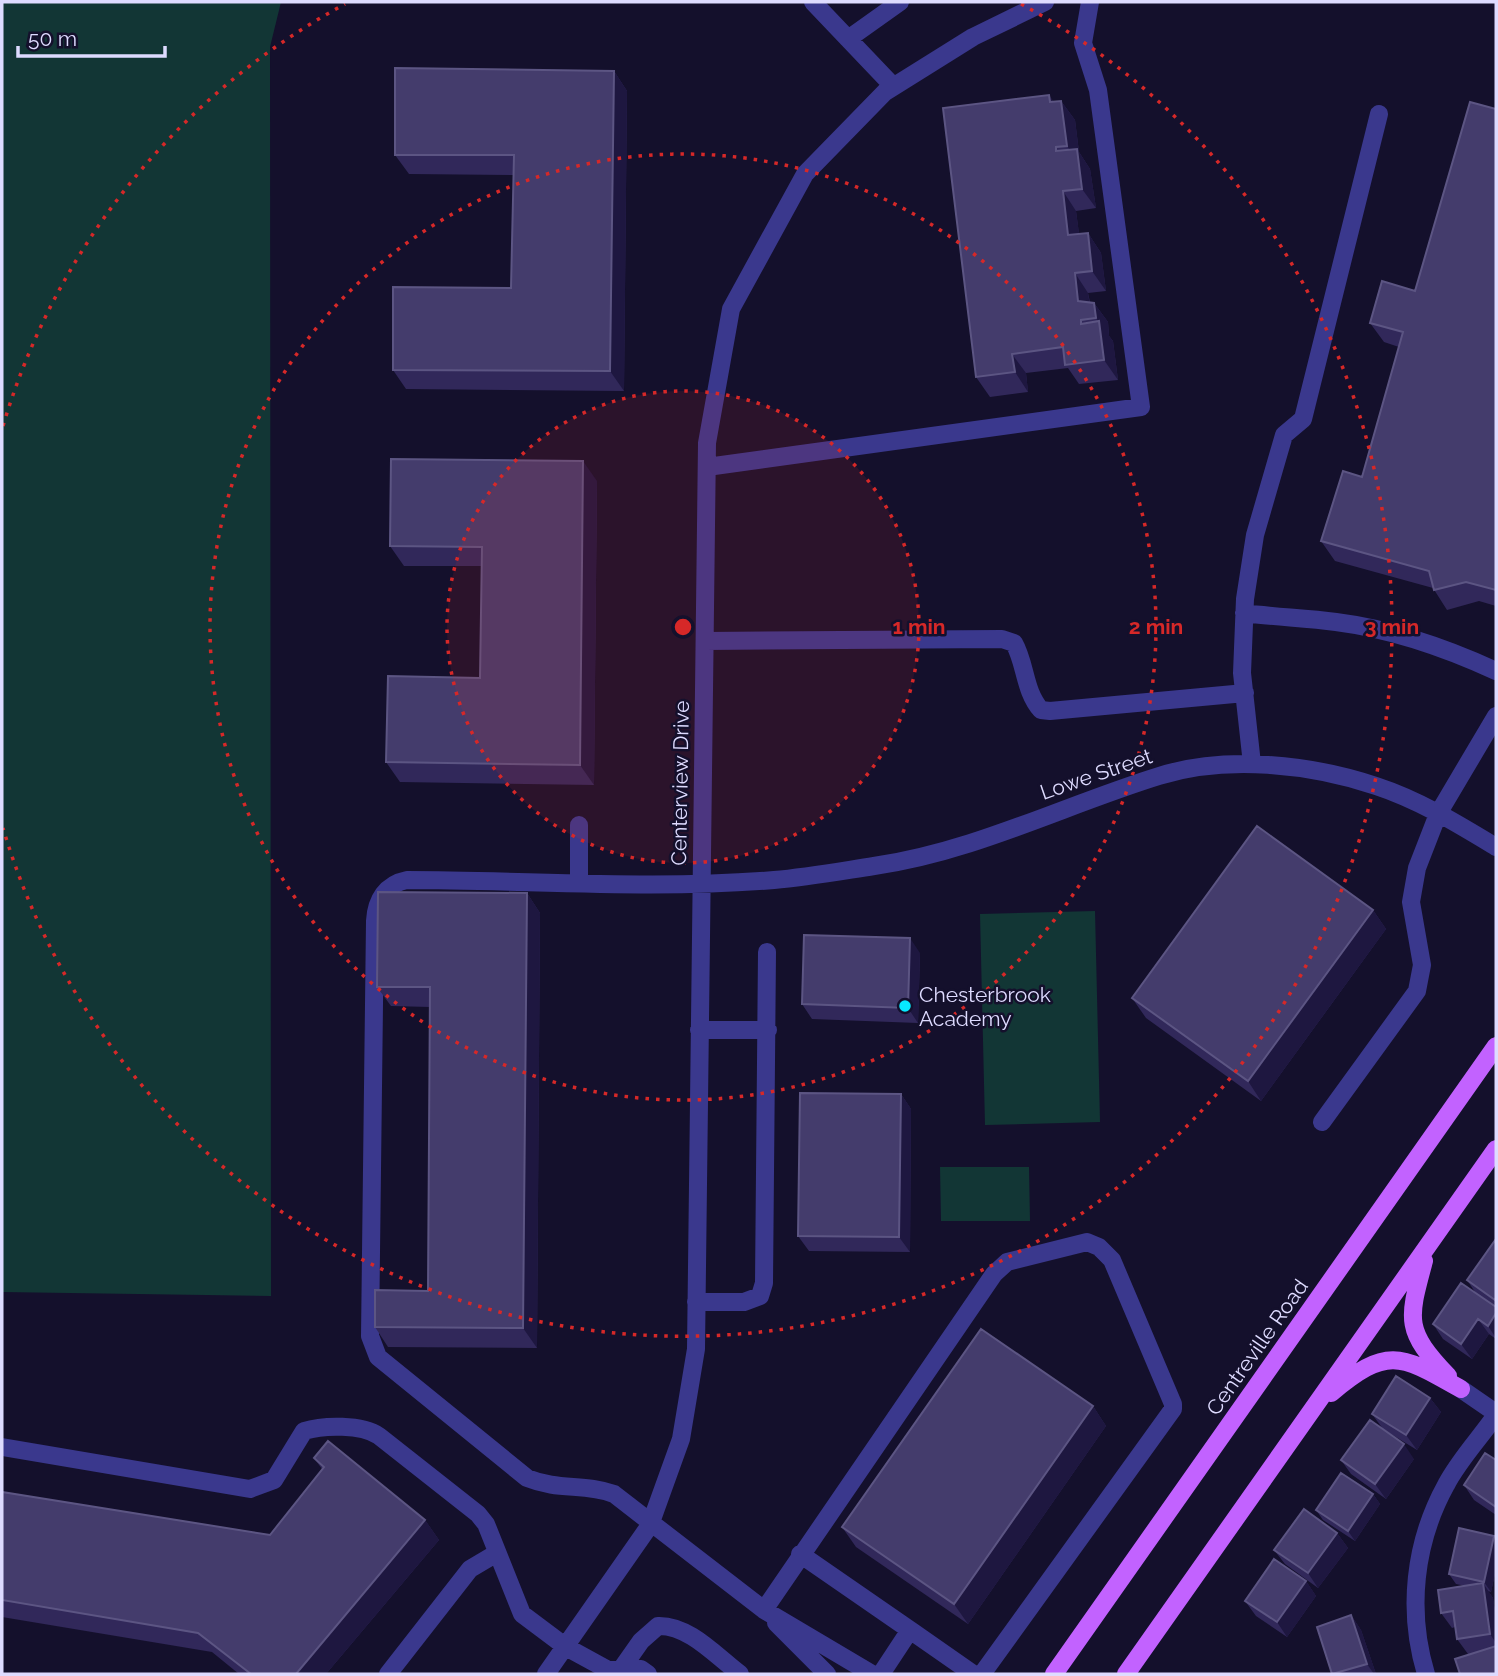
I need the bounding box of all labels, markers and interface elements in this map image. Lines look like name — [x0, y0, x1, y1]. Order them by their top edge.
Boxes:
scale bar — [18, 14, 164, 58]
text: 50 m — [28, 26, 77, 51]
text: 1 min — [892, 614, 946, 639]
text: 2 min — [1129, 614, 1183, 639]
text: 3 min — [1365, 614, 1419, 639]
centre of rings — [671, 615, 695, 639]
street label: Centerview Drive — [666, 700, 694, 866]
street label: Lowe Street — [1037, 743, 1155, 805]
place label: Chesterbrook Academy — [919, 982, 1051, 1031]
marker: Chesterbrook Academy — [897, 998, 913, 1014]
street label: Centreville Road — [1201, 1274, 1313, 1420]

